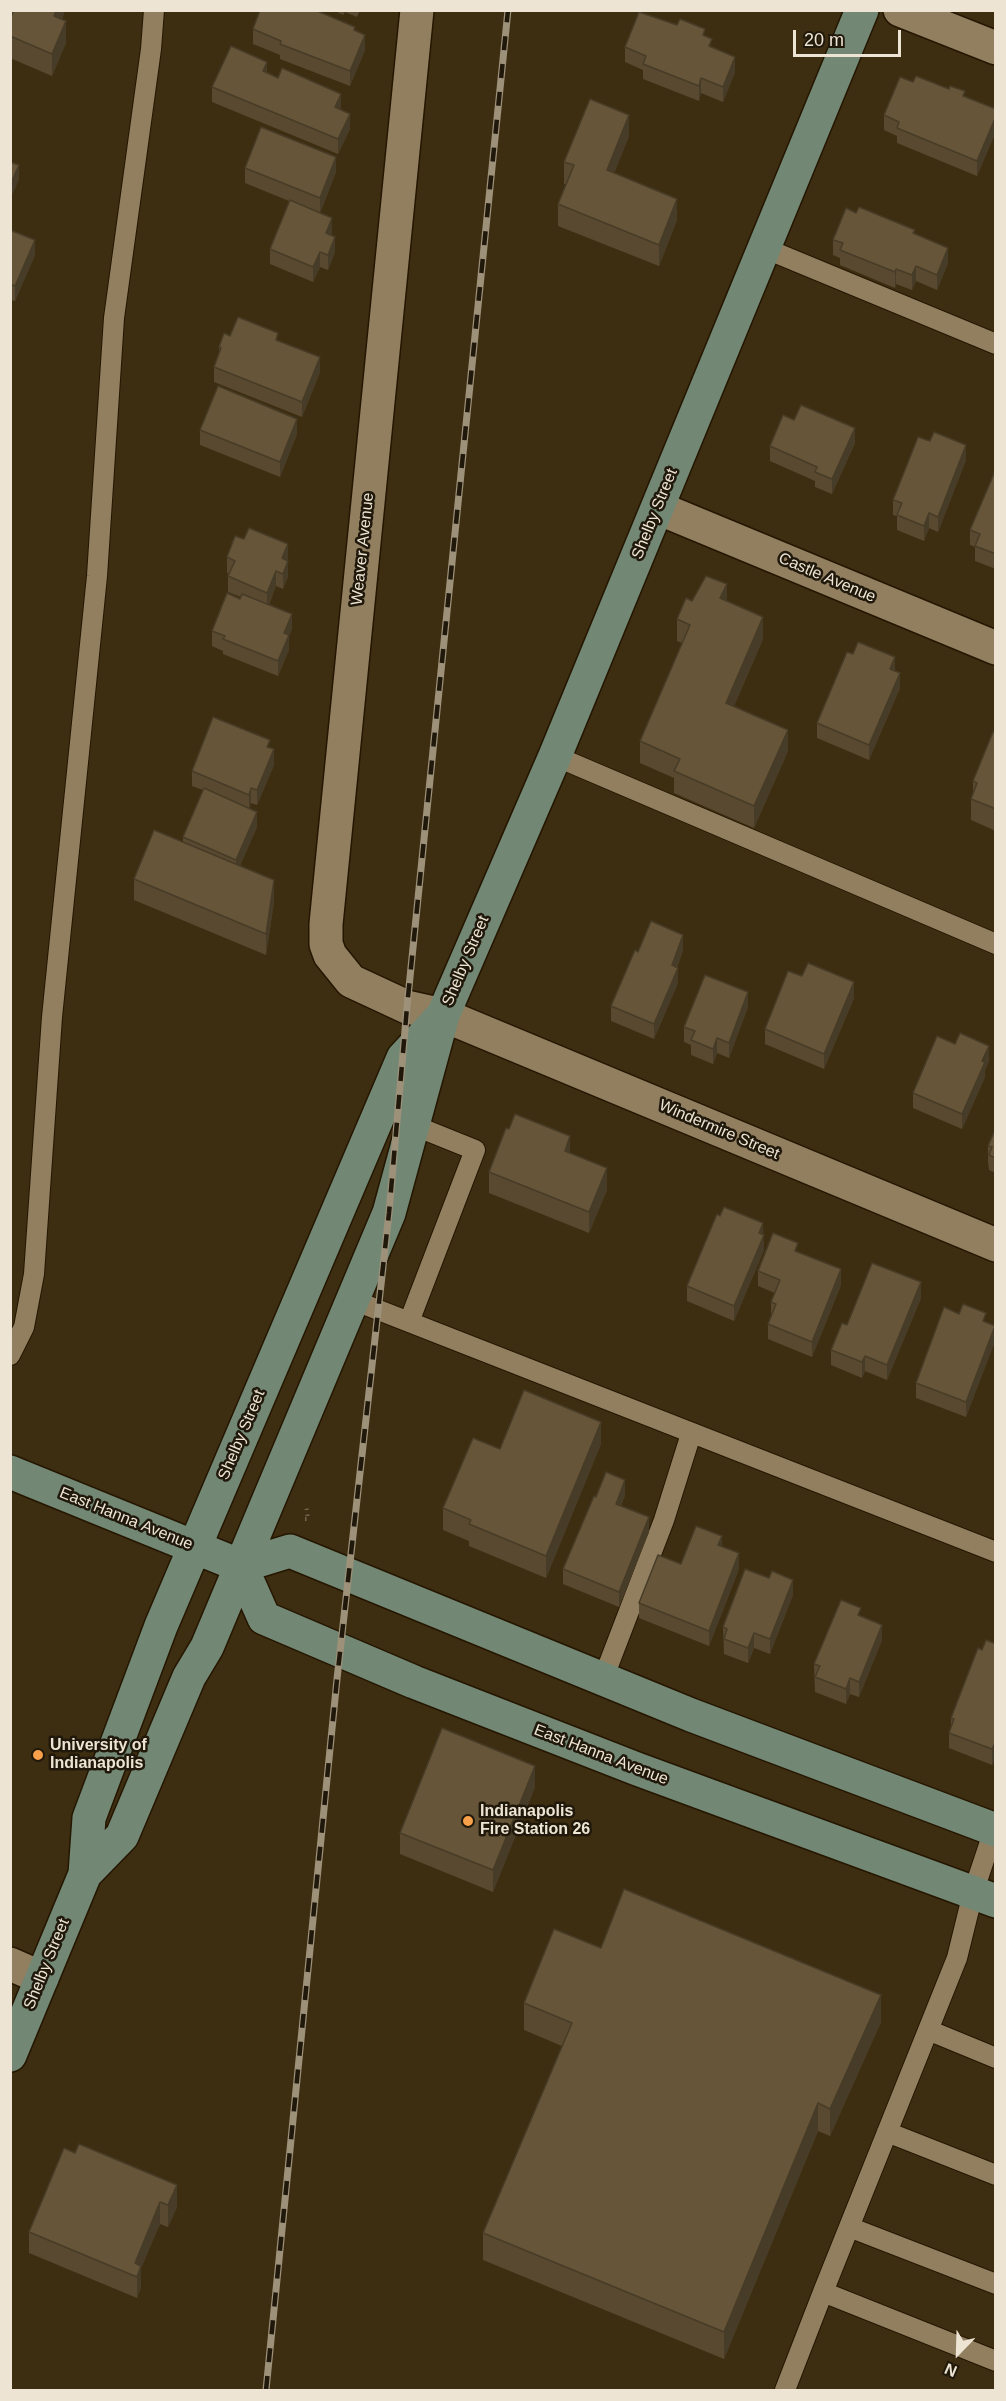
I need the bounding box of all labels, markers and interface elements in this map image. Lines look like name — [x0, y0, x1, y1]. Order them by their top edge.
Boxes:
scale bar — [796, 18, 904, 56]
text: 20 m — [804, 30, 844, 50]
street label: Shelby Street — [628, 466, 682, 562]
street label: Weaver Avenue — [348, 492, 378, 606]
street label: Castle Avenue — [775, 549, 879, 607]
street label: Shelby Street — [438, 913, 494, 1009]
street label: Windermire Street — [656, 1096, 782, 1164]
street label: Shelby Street — [214, 1387, 270, 1483]
street label: East Hanna Avenue — [57, 1483, 195, 1555]
street label: East Hanna Avenue — [531, 1721, 671, 1789]
place label: University of Indianapolis — [50, 1736, 147, 1774]
marker: University of Indianapolis — [31, 1748, 45, 1762]
place label: Indianapolis Fire Station 26 — [480, 1802, 590, 1840]
marker: Indianapolis Fire Station 26 — [461, 1814, 475, 1828]
street label: Shelby Street — [20, 1916, 74, 2012]
north arrow — [928, 2323, 988, 2383]
text: N — [942, 2360, 959, 2380]

